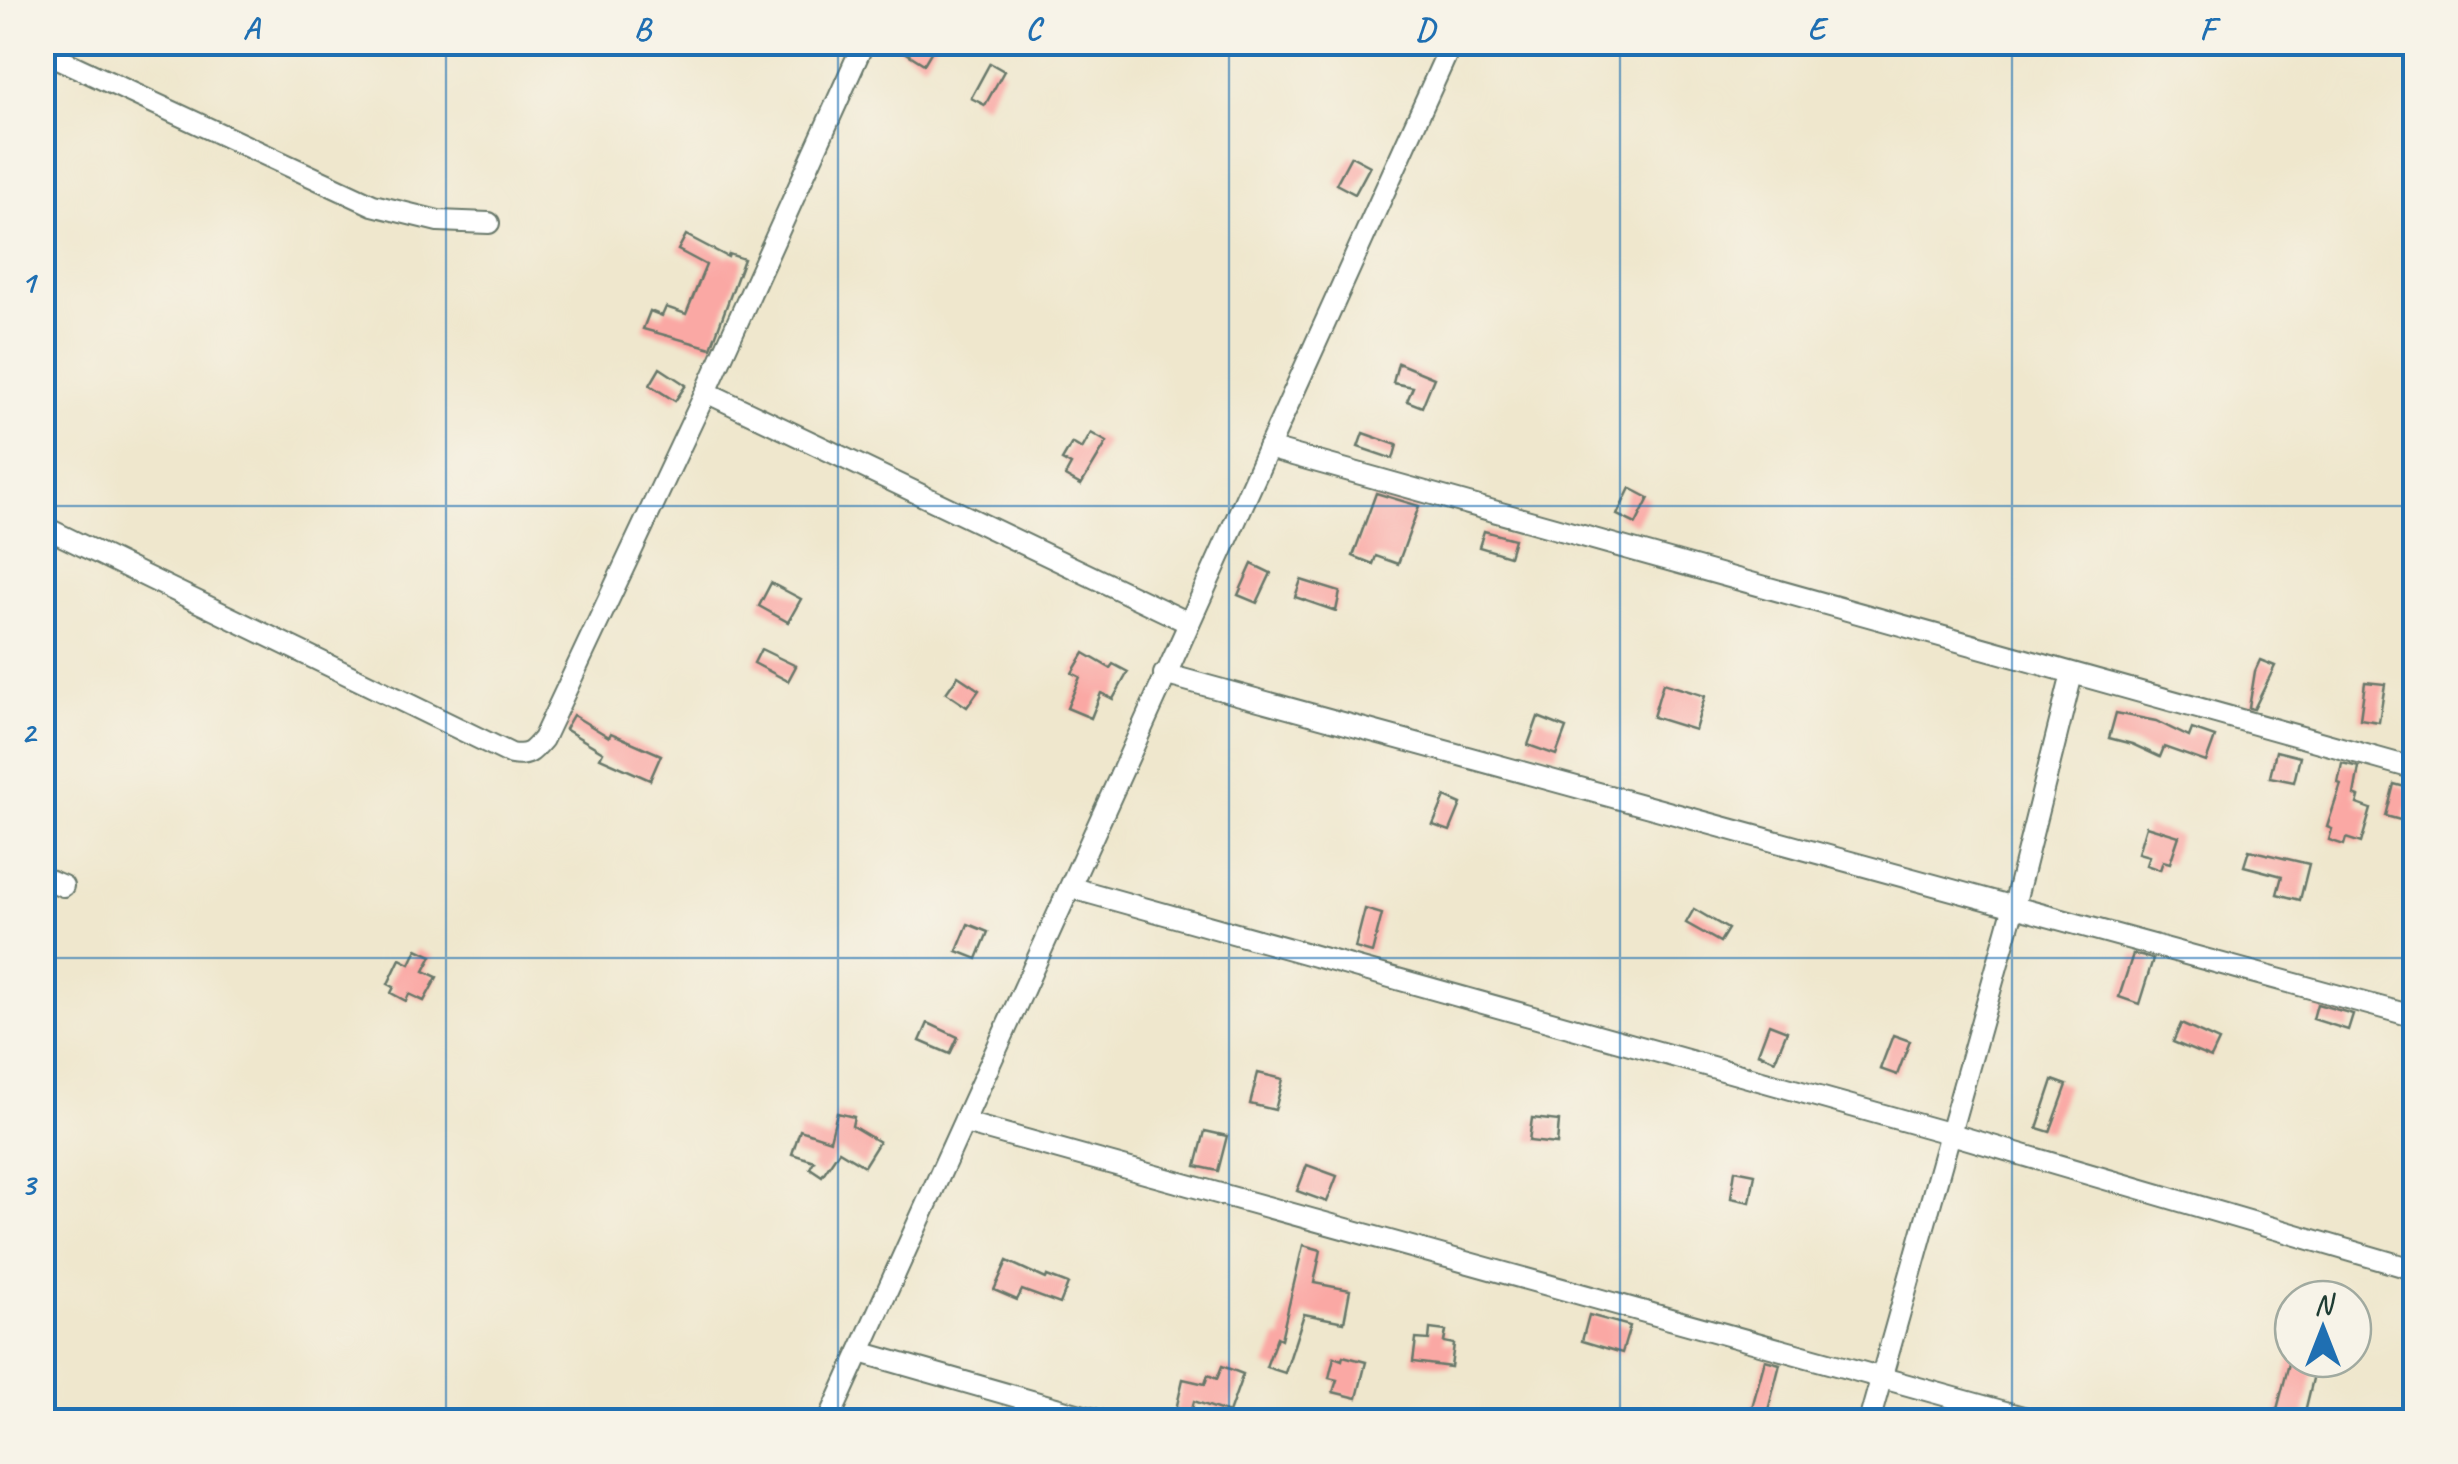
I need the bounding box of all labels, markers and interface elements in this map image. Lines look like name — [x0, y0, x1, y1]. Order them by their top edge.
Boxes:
text: A — [243, 8, 262, 49]
text: B — [634, 8, 653, 49]
text: C — [1025, 8, 1045, 49]
text: D — [1416, 8, 1438, 49]
text: E — [1807, 8, 1829, 49]
text: F — [2200, 8, 2222, 49]
text: 1 — [21, 261, 39, 302]
text: 2 — [21, 712, 38, 753]
text: 3 — [21, 1164, 38, 1205]
north arrow — [2273, 1279, 2373, 1379]
text: N — [2314, 1287, 2336, 1322]

